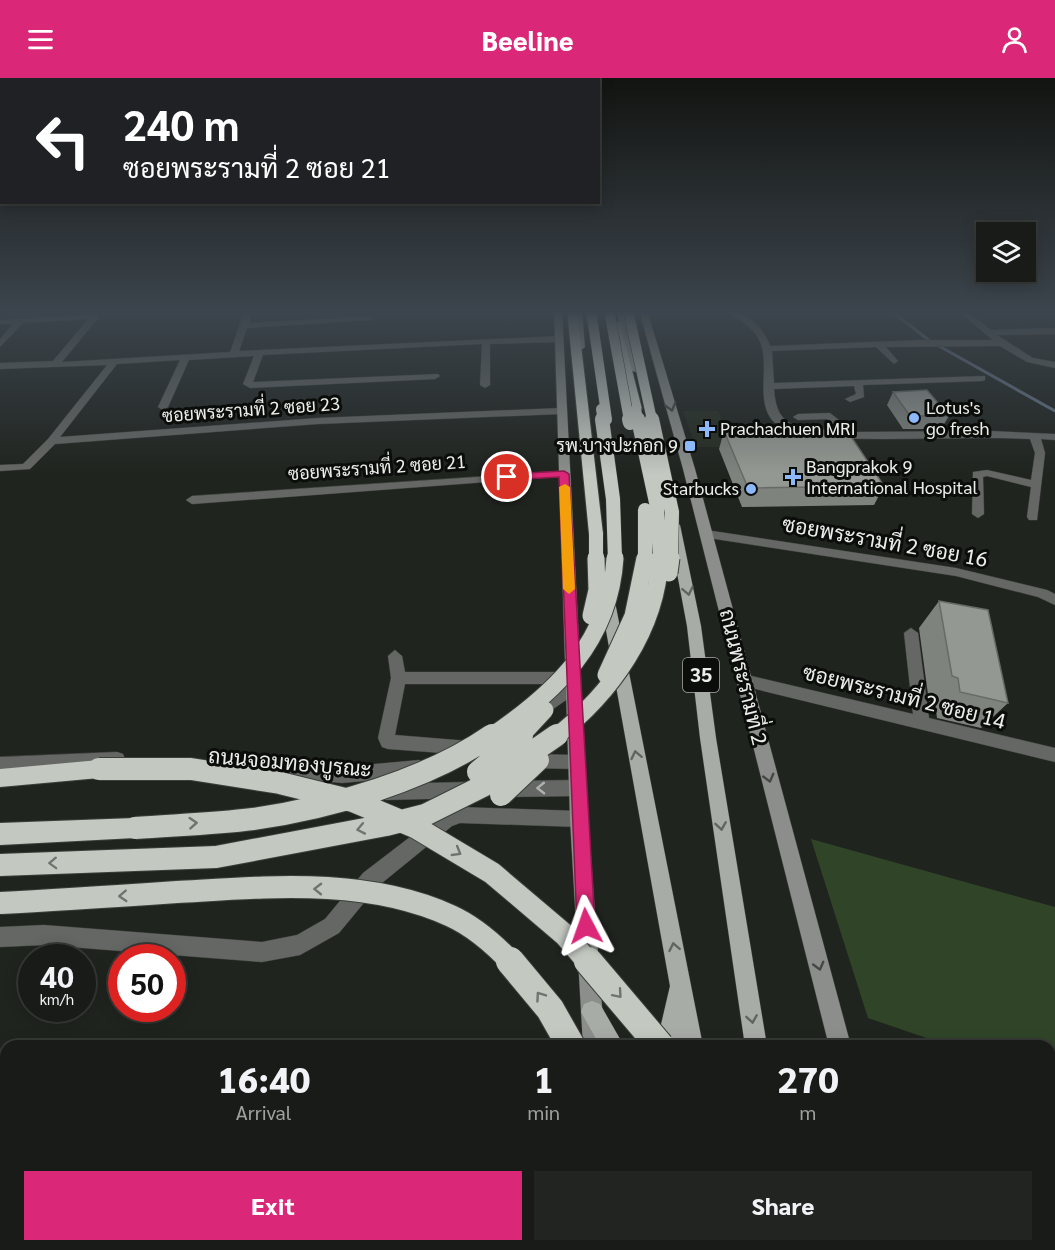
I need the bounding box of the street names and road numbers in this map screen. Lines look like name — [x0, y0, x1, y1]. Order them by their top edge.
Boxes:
street label: ซอยพระรามที่ 2 ซอย 23 — [161, 388, 341, 426]
street label: ซอยพระรามที่ 2 ซอย 21 — [287, 446, 467, 484]
street label: ซอยพระรามที่ 2 ซอย 16 — [780, 504, 991, 572]
street label: ถนนพระรามที่ 2 — [715, 605, 779, 747]
street label: ซอยพระรามที่ 2 ซอย 14 — [800, 652, 1010, 734]
road number: 35 — [683, 658, 719, 692]
street label: ถนนจอมทองบูรณะ — [207, 741, 373, 785]

